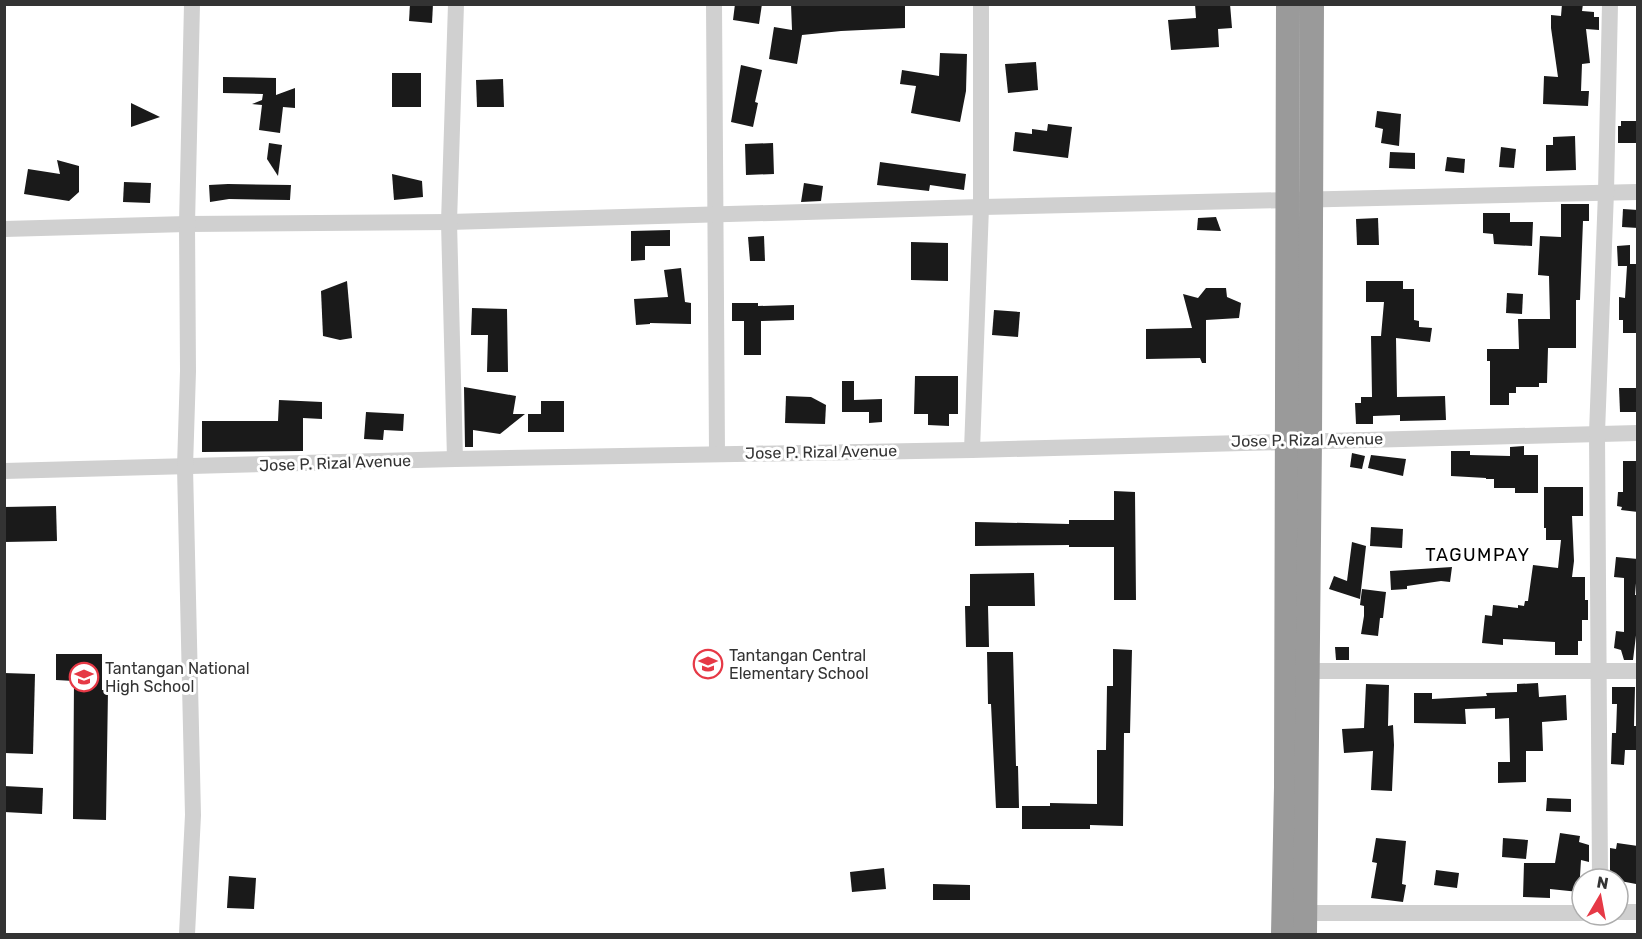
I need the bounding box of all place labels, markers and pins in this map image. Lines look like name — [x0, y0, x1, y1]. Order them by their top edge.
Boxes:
place label: Tantangan Central Elementary School — [729, 646, 869, 683]
school or university icon: Tantangan Central Elementary School — [692, 648, 724, 680]
place label: Tantangan National High School — [105, 659, 250, 696]
school or university icon: Tantangan National High School — [68, 661, 100, 693]

